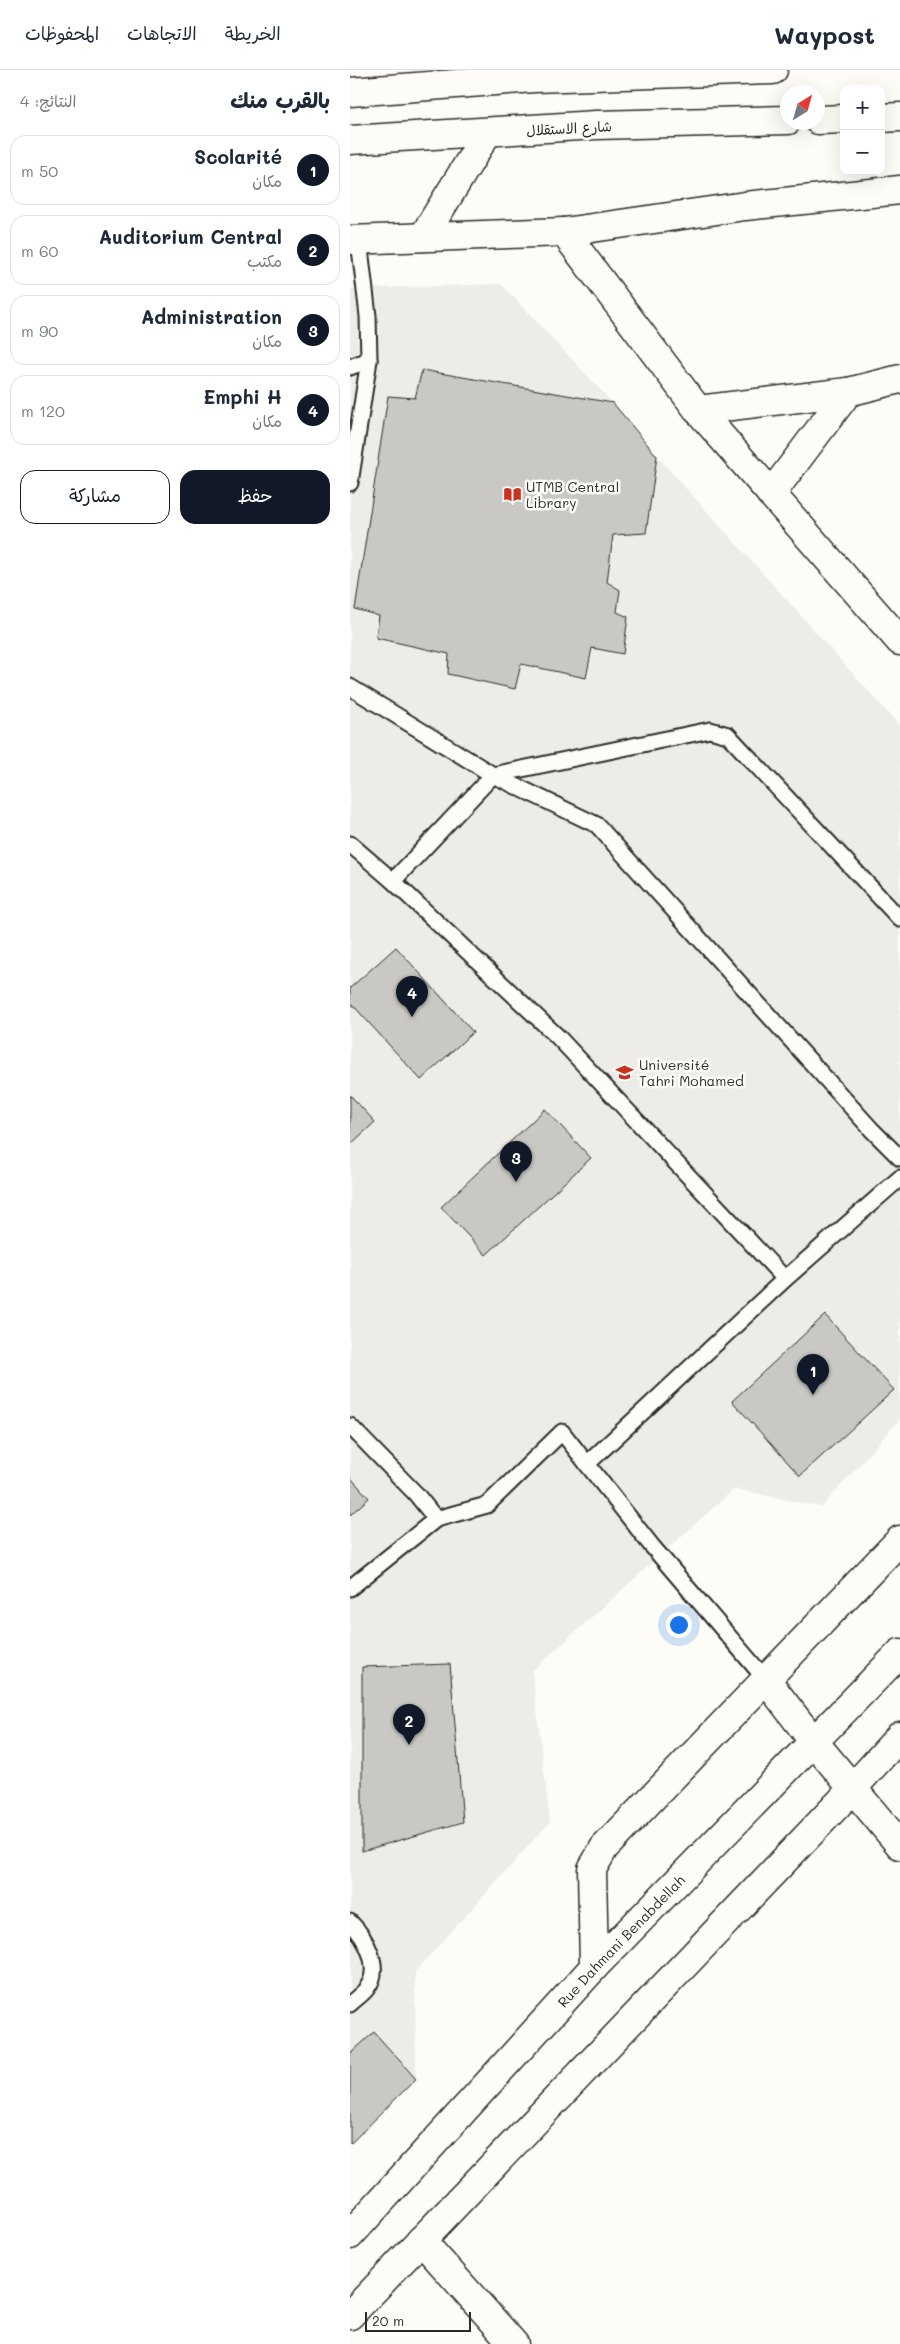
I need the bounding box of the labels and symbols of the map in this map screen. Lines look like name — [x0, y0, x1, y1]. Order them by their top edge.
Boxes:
north arrow — [780, 85, 825, 130]
street label: شارع الاستقلال — [526, 116, 612, 141]
place label: UTMB Central Library — [526, 477, 619, 512]
library icon: UTMB Central Library — [502, 484, 522, 504]
pin: 4 — [396, 976, 428, 1017]
place label: Université Tahri Mohamed — [639, 1055, 744, 1090]
school or university icon: Université Tahri Mohamed — [615, 1062, 635, 1082]
pin: 3 — [500, 1141, 532, 1182]
pin: 1 — [797, 1354, 829, 1395]
your location — [666, 1612, 692, 1638]
pin: 2 — [393, 1704, 425, 1745]
street label: Rue Dahmani Benabdellah — [553, 1870, 689, 2011]
scale bar — [365, 2309, 471, 2332]

